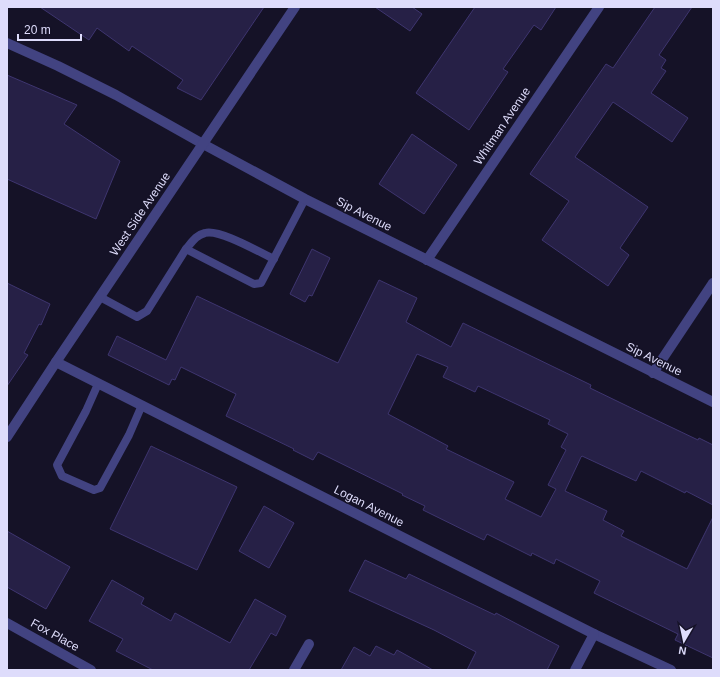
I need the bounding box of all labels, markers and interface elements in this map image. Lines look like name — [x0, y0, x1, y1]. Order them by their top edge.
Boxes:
scale bar — [18, 16, 81, 42]
text: 20 m — [24, 23, 51, 37]
street label: Whitman Avenue — [471, 84, 533, 167]
street label: West Side Avenue — [107, 169, 173, 258]
street label: Sip Avenue — [334, 194, 394, 234]
street label: Sip Avenue — [624, 339, 685, 379]
street label: Logan Avenue — [332, 482, 407, 530]
street label: Fox Place — [28, 616, 82, 654]
north arrow — [664, 621, 704, 661]
text: N — [678, 644, 687, 657]

